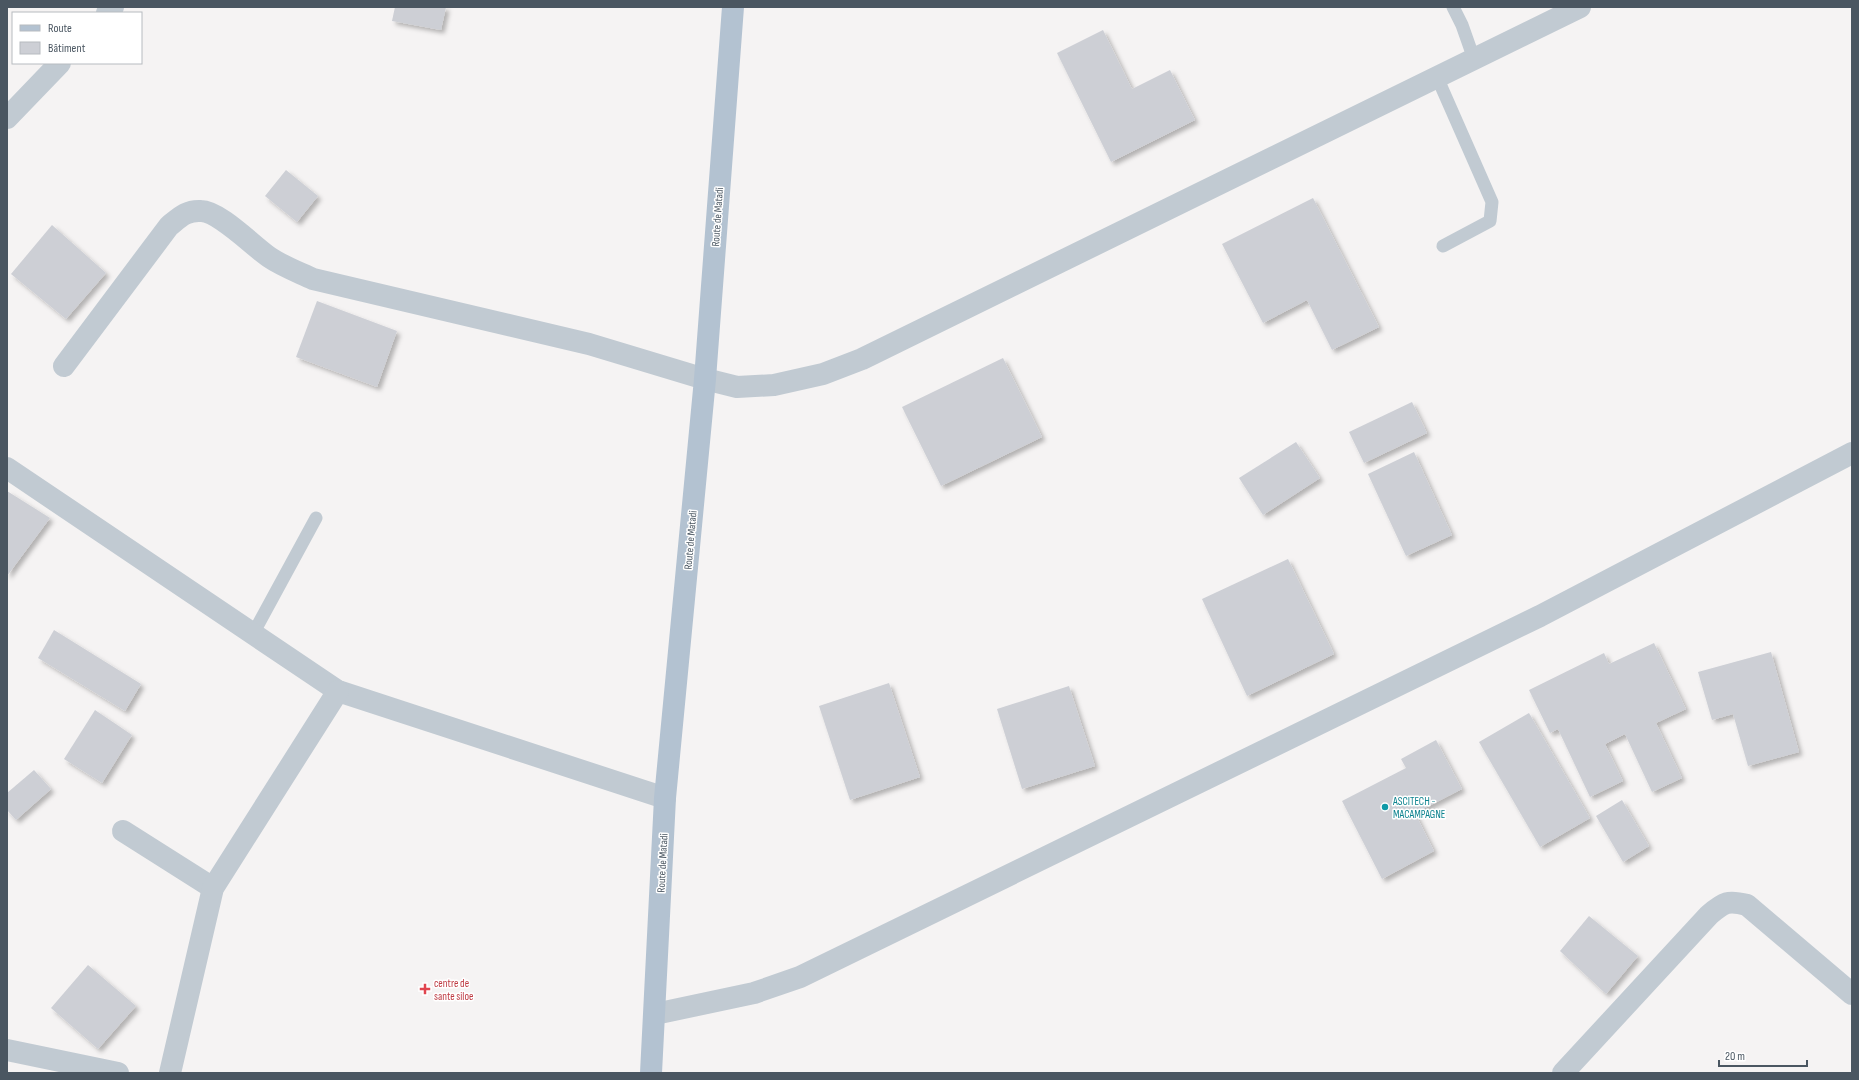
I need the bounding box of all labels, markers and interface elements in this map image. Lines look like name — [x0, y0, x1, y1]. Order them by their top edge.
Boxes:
legend — [12, 12, 142, 64]
text: Route — [48, 21, 72, 36]
text: Bâtiment — [48, 41, 86, 56]
street label: Route de Matadi — [709, 187, 726, 247]
street label: Route de Matadi — [681, 510, 700, 570]
place label: ASCITECH - MACAMPAGNE — [1392, 795, 1445, 821]
marker: ASCITECH - MACAMPAGNE — [1380, 802, 1390, 812]
street label: Route de Matadi — [654, 833, 671, 893]
place label: centre de sante siloe — [434, 977, 473, 1003]
marker: centre de sante siloe — [419, 983, 431, 995]
scale bar — [1719, 1042, 1807, 1068]
text: 20 m — [1725, 1049, 1745, 1064]

